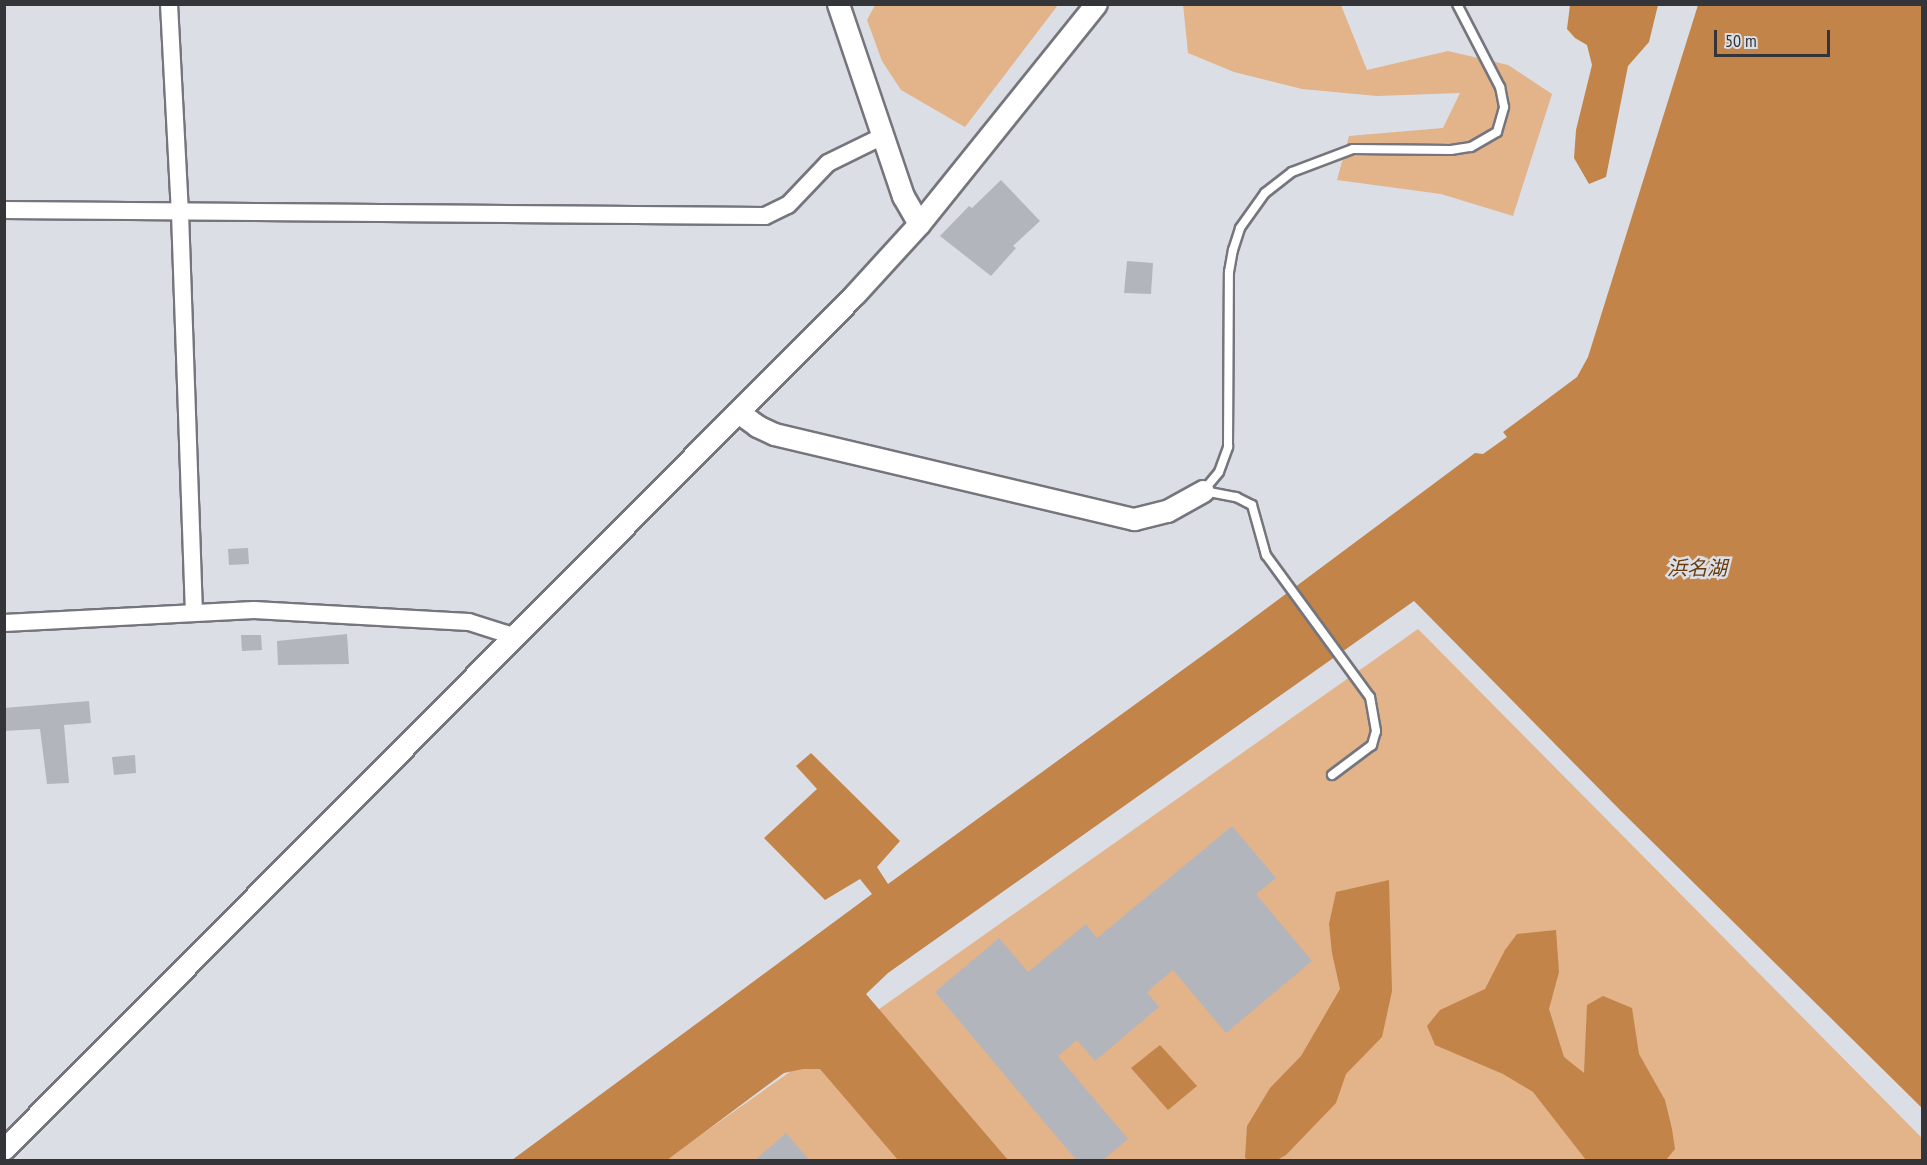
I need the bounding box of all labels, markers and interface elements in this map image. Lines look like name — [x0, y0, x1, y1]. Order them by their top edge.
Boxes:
scale bar — [1717, 18, 1832, 56]
text: 50 m — [1725, 29, 1757, 52]
water label: 浜名湖 — [1667, 556, 1727, 580]

